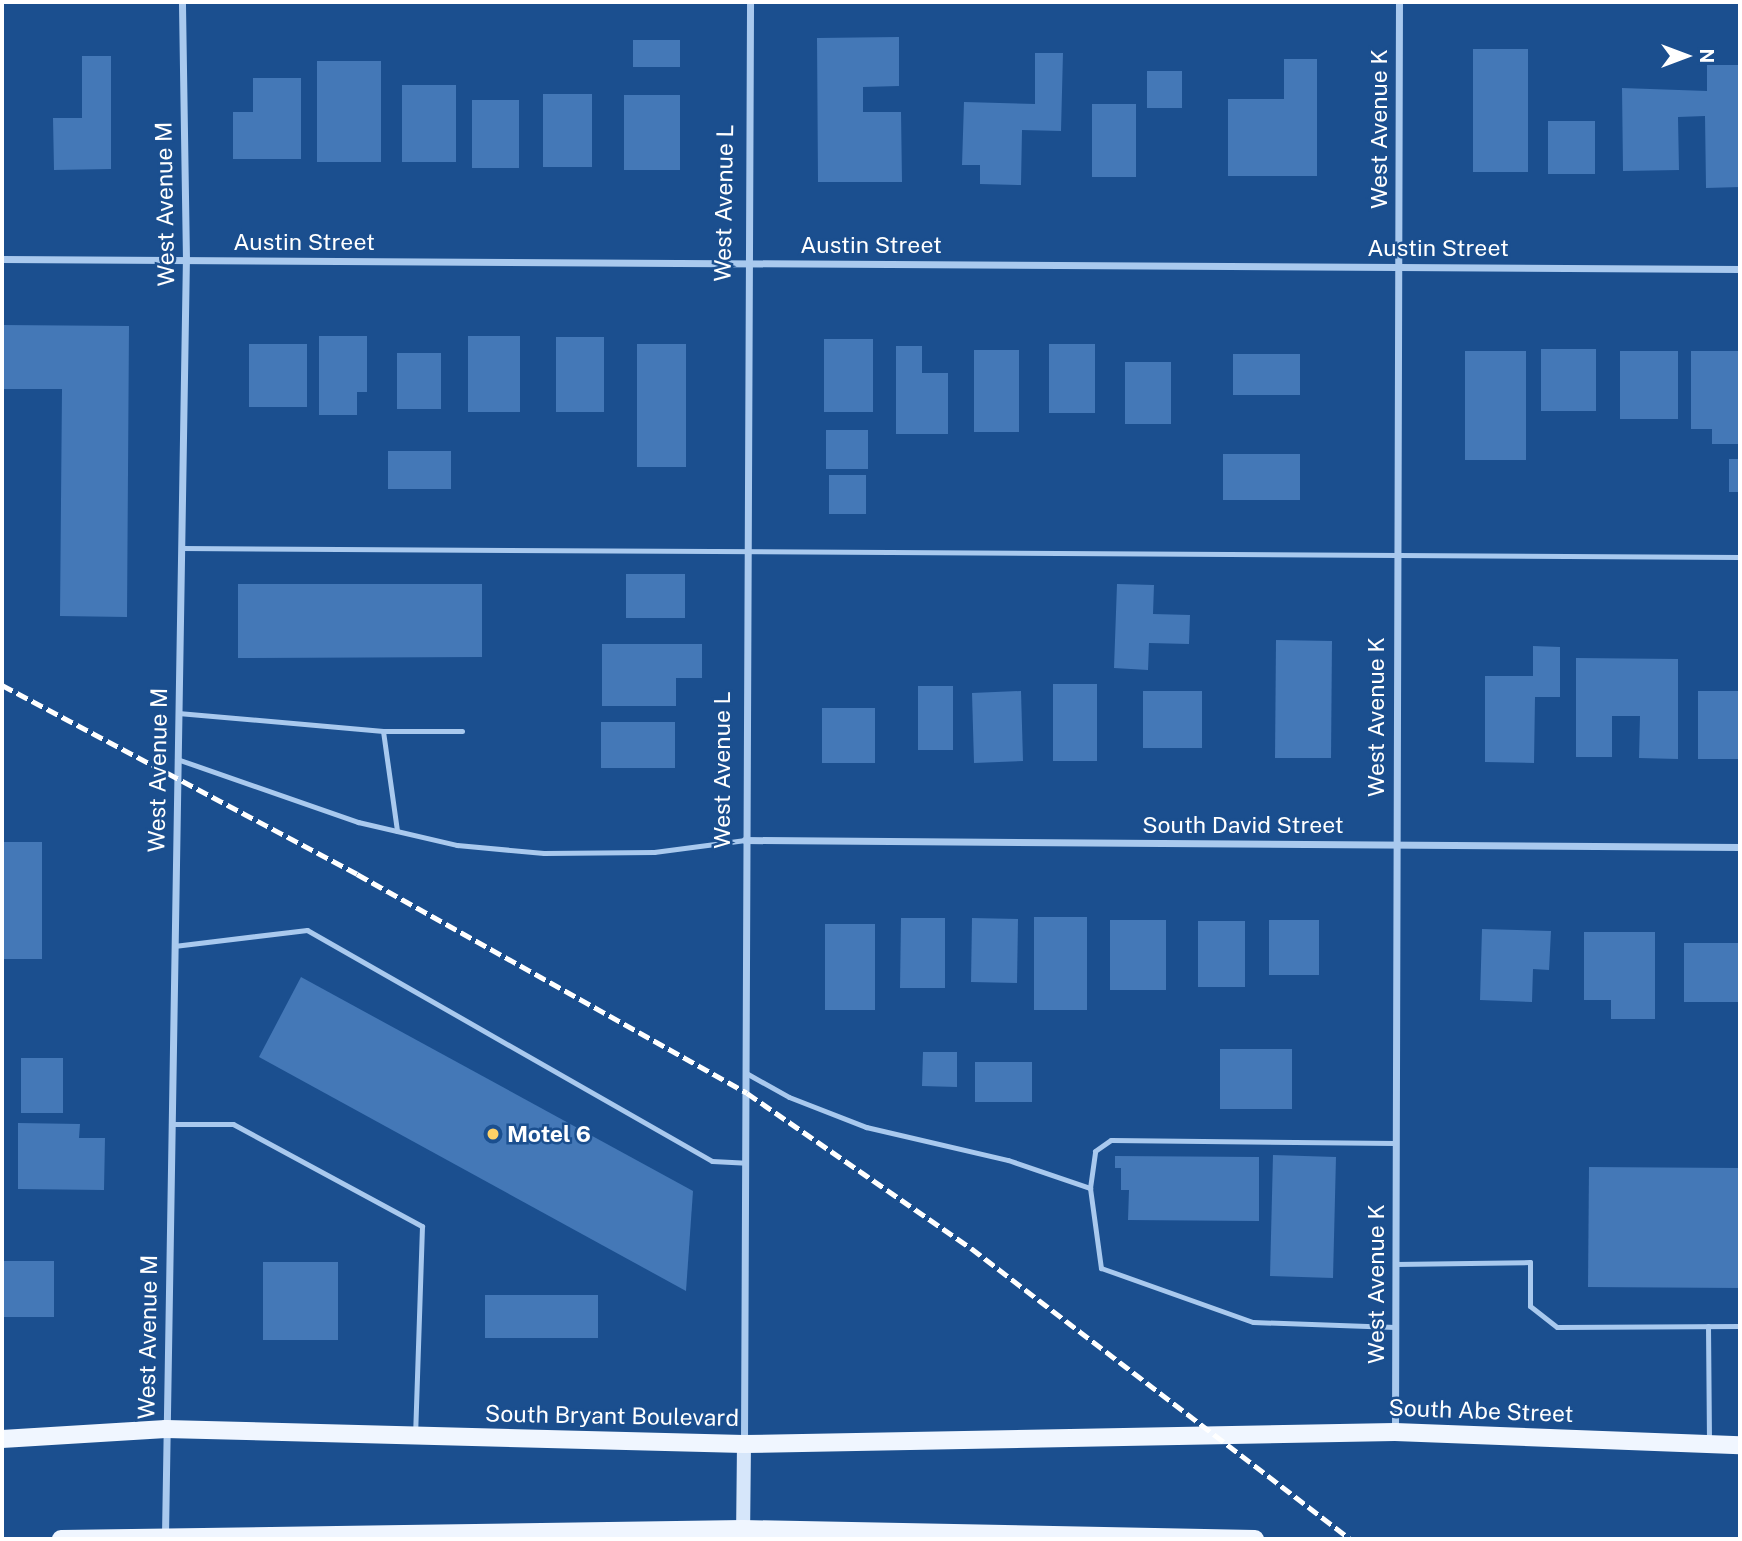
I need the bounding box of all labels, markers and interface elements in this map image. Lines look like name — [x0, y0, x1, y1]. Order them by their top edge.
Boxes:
north arrow — [1651, 21, 1721, 91]
street label: West Avenue K — [1365, 49, 1393, 209]
text: N — [1696, 49, 1718, 63]
street label: West Avenue M — [150, 121, 180, 287]
street label: West Avenue L — [709, 124, 739, 282]
street label: Austin Street — [233, 228, 375, 256]
street label: Austin Street — [800, 231, 942, 259]
street label: Austin Street — [1367, 234, 1509, 262]
street label: West Avenue K — [1362, 637, 1390, 797]
street label: West Avenue M — [143, 687, 173, 853]
street label: West Avenue L — [708, 691, 736, 849]
street label: South David Street — [1142, 811, 1344, 839]
place label: Motel 6 — [507, 1120, 591, 1148]
marker: Motel 6 — [485, 1126, 501, 1142]
street label: West Avenue K — [1362, 1204, 1390, 1364]
street label: West Avenue M — [133, 1254, 163, 1420]
street label: South Abe Street — [1388, 1394, 1574, 1428]
street label: South Bryant Boulevard — [485, 1400, 739, 1432]

